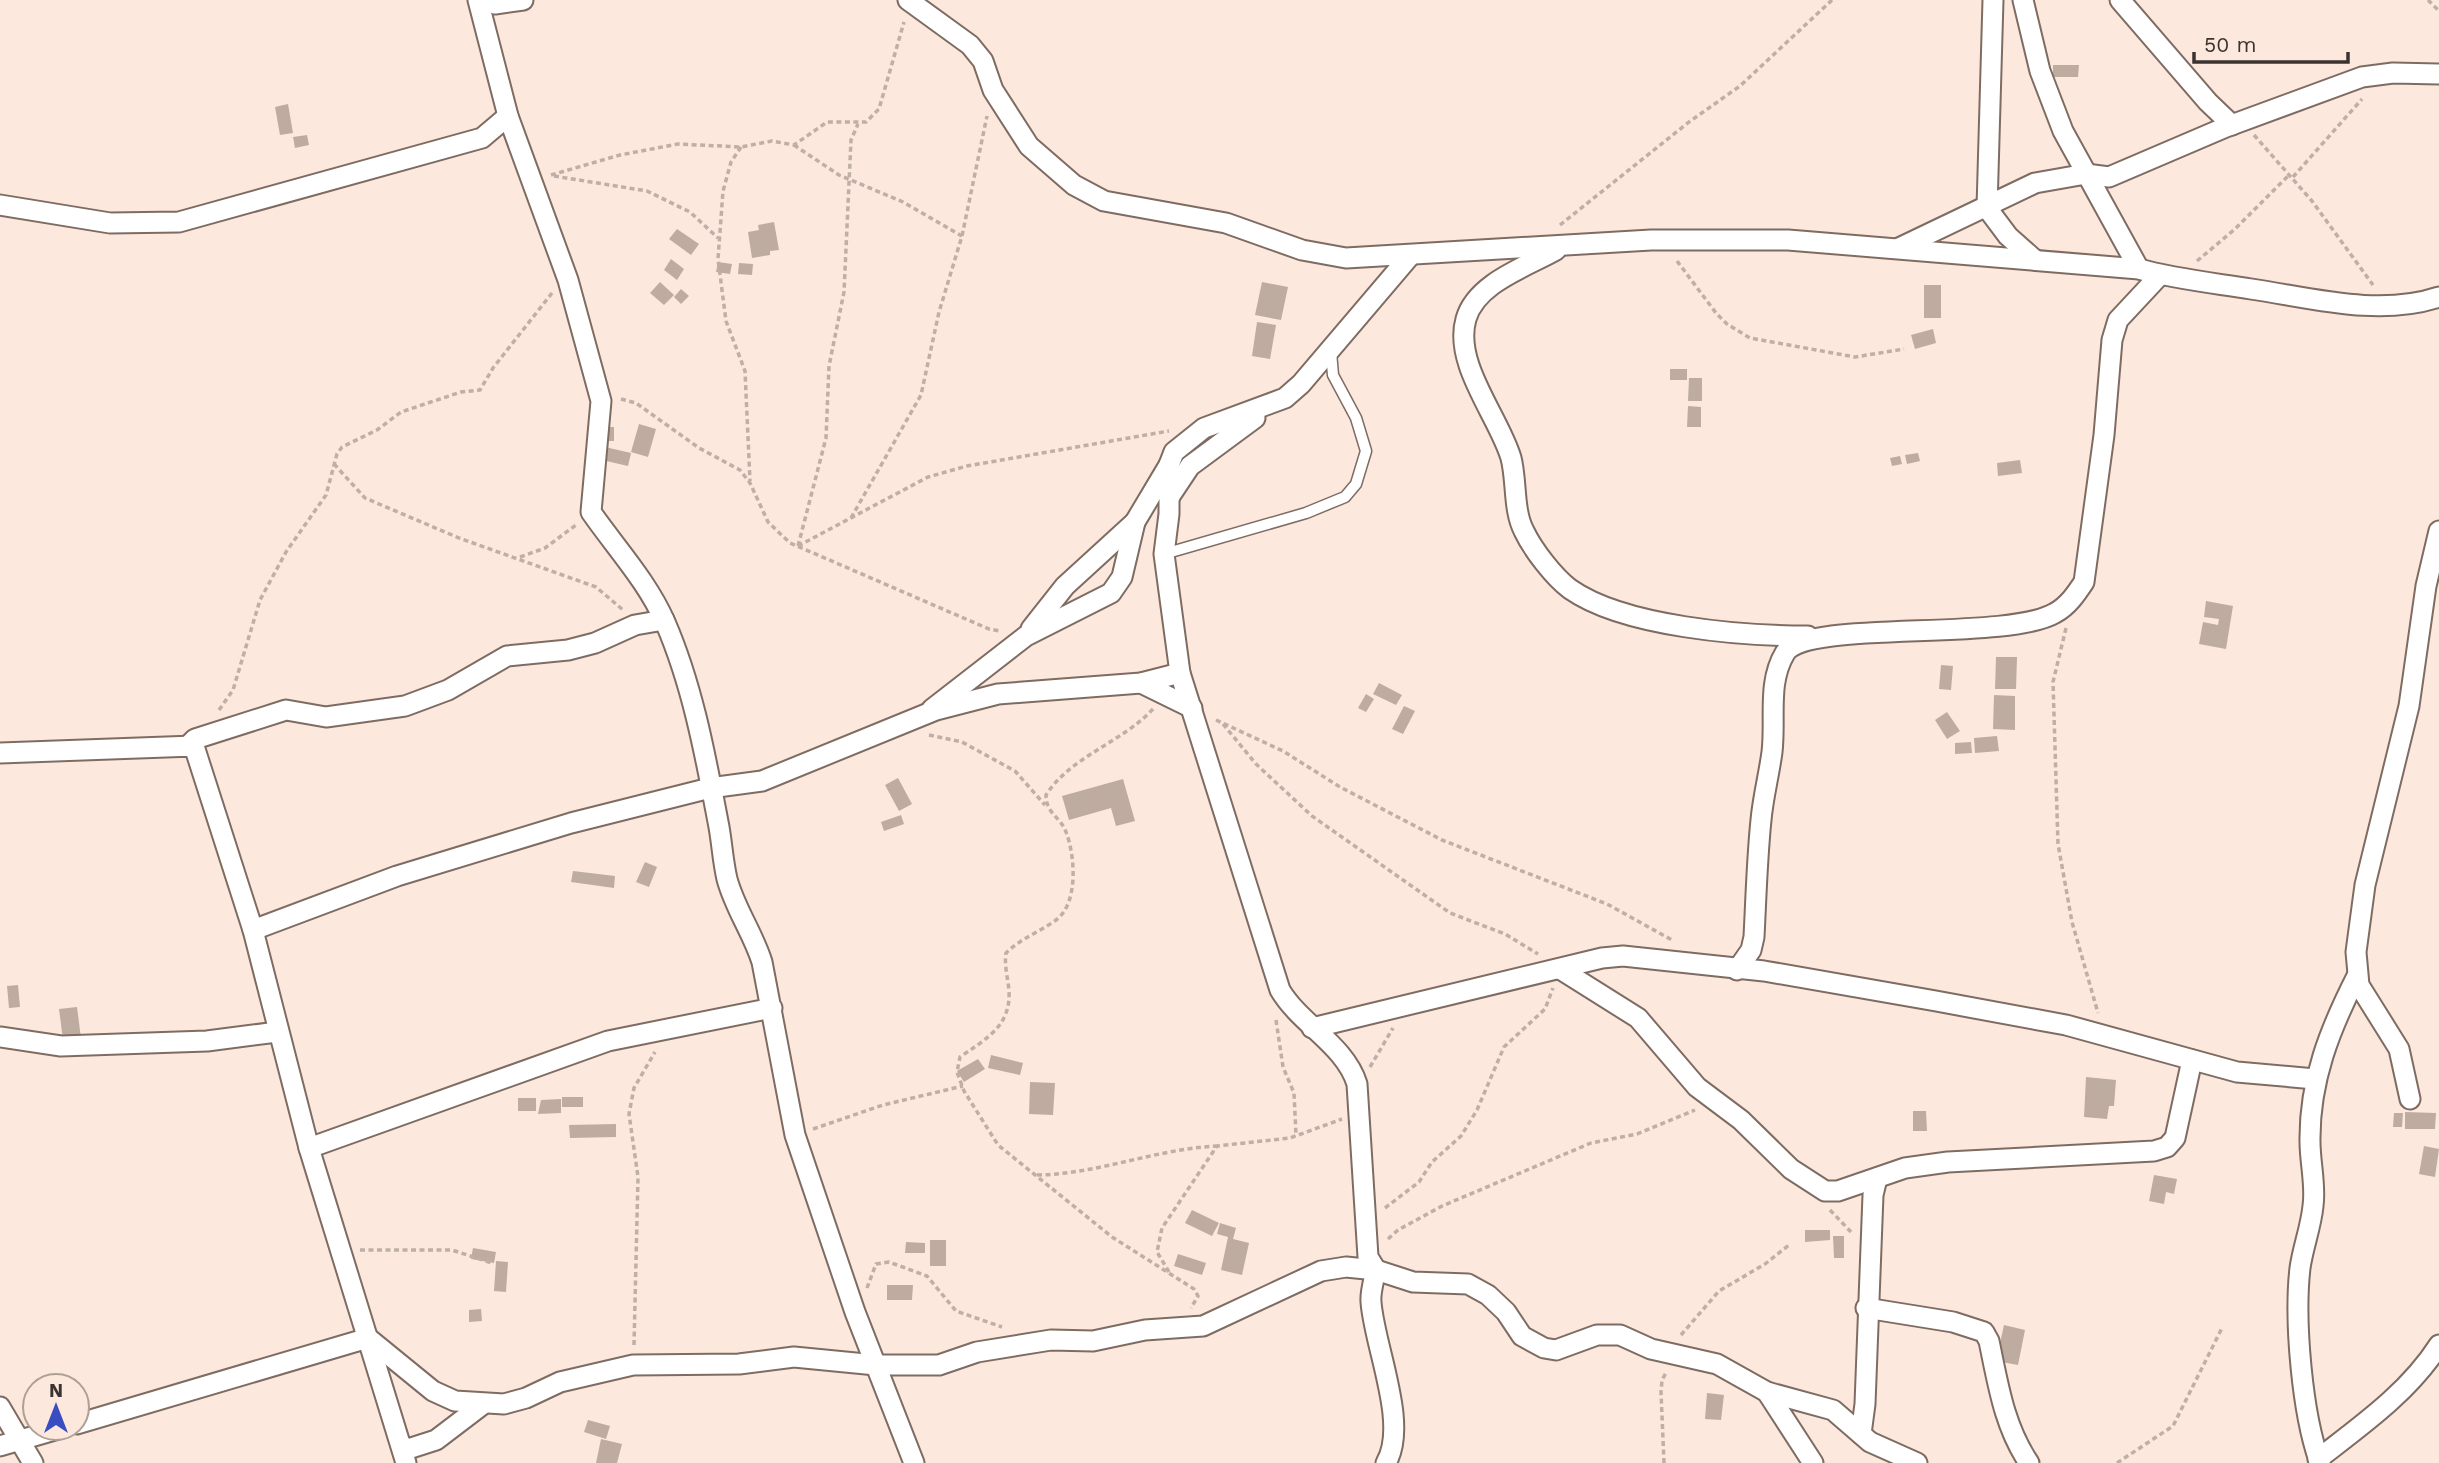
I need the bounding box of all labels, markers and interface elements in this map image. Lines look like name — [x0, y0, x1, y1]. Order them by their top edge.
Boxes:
scale bar — [2194, 21, 2348, 65]
text: 50 m — [2204, 32, 2256, 57]
north arrow — [21, 1372, 91, 1442]
text: N — [49, 1379, 63, 1402]

